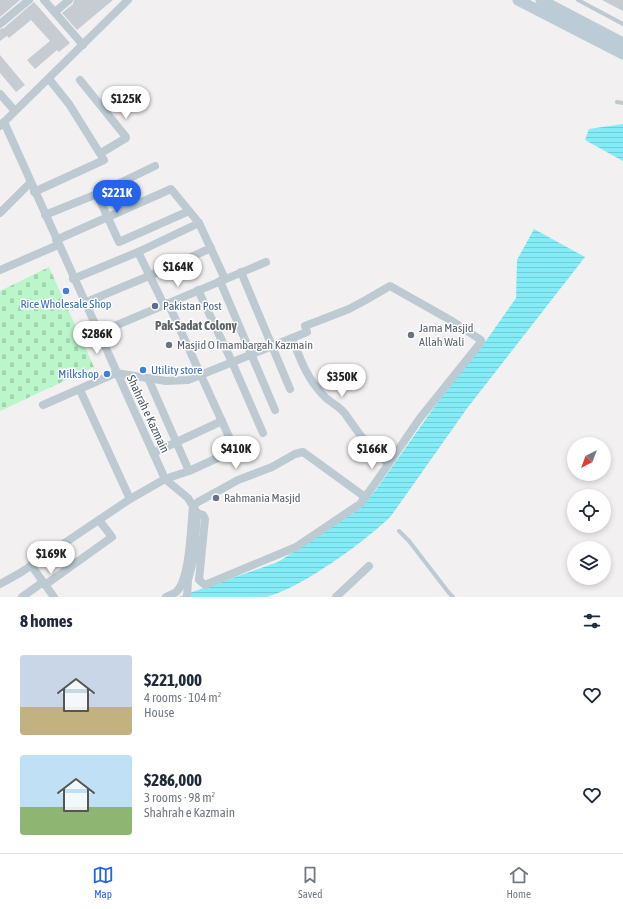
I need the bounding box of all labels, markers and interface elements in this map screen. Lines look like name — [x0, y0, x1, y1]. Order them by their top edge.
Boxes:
pin: $125K — [98, 86, 154, 120]
text: $125K — [111, 91, 141, 106]
pin: $221K — [89, 180, 145, 214]
text: $221K — [102, 185, 132, 200]
pin: $164K — [150, 254, 206, 288]
text: $164K — [163, 259, 193, 274]
marker: Rice Wholesale Shop — [61, 286, 71, 296]
place label: Rice Wholesale Shop — [20, 297, 112, 311]
place label: Pakistan Post — [163, 299, 222, 313]
marker: Pakistan Post — [150, 301, 160, 311]
district label: Pak Sadat Colony — [155, 318, 238, 333]
pin: $286K — [69, 321, 125, 355]
place label: Jama Masjid Allah Wali — [419, 321, 473, 349]
text: $286K — [82, 326, 112, 341]
marker: Jama Masjid Allah Wali — [406, 330, 416, 340]
place label: Masjid O Imambargah Kazmain — [177, 338, 313, 352]
marker: Masjid O Imambargah Kazmain — [164, 340, 174, 350]
place label: Utility store — [151, 363, 202, 377]
pin: $350K — [314, 364, 370, 398]
marker: Utility store — [138, 365, 148, 375]
place label: Milkshop — [58, 367, 99, 381]
marker: Milkshop — [102, 369, 112, 379]
text: $350K — [327, 369, 357, 384]
street label: Shahrah e Kazmain — [124, 373, 172, 455]
pin: $410K — [208, 436, 264, 470]
pin: $166K — [344, 436, 400, 470]
north arrow — [567, 437, 611, 481]
map controls — [567, 437, 611, 585]
text: $410K — [221, 441, 251, 456]
text: $166K — [357, 441, 387, 456]
button: locate — [567, 489, 611, 533]
place label: Rahmania Masjid — [224, 491, 301, 505]
marker: Rahmania Masjid — [211, 493, 221, 503]
pin: $169K — [23, 541, 79, 575]
button: layers — [567, 541, 611, 585]
text: $169K — [36, 546, 66, 561]
icon: filters — [581, 610, 603, 632]
text: 8 homes — [20, 611, 73, 631]
text: $221,000 — [144, 670, 202, 690]
icon: home — [52, 671, 100, 719]
icon: heart — [581, 684, 603, 706]
text: 4 rooms · 104 m² — [144, 690, 221, 705]
text: House — [144, 705, 174, 720]
text: $286,000 — [144, 770, 202, 790]
icon: home — [52, 771, 100, 819]
icon: heart — [581, 784, 603, 806]
text: 3 rooms · 98 m² — [144, 790, 215, 805]
text: Shahrah e Kazmain — [144, 805, 235, 820]
tab: Map — [92, 864, 114, 900]
tab: Saved — [298, 864, 322, 900]
tab: Home — [506, 864, 531, 900]

